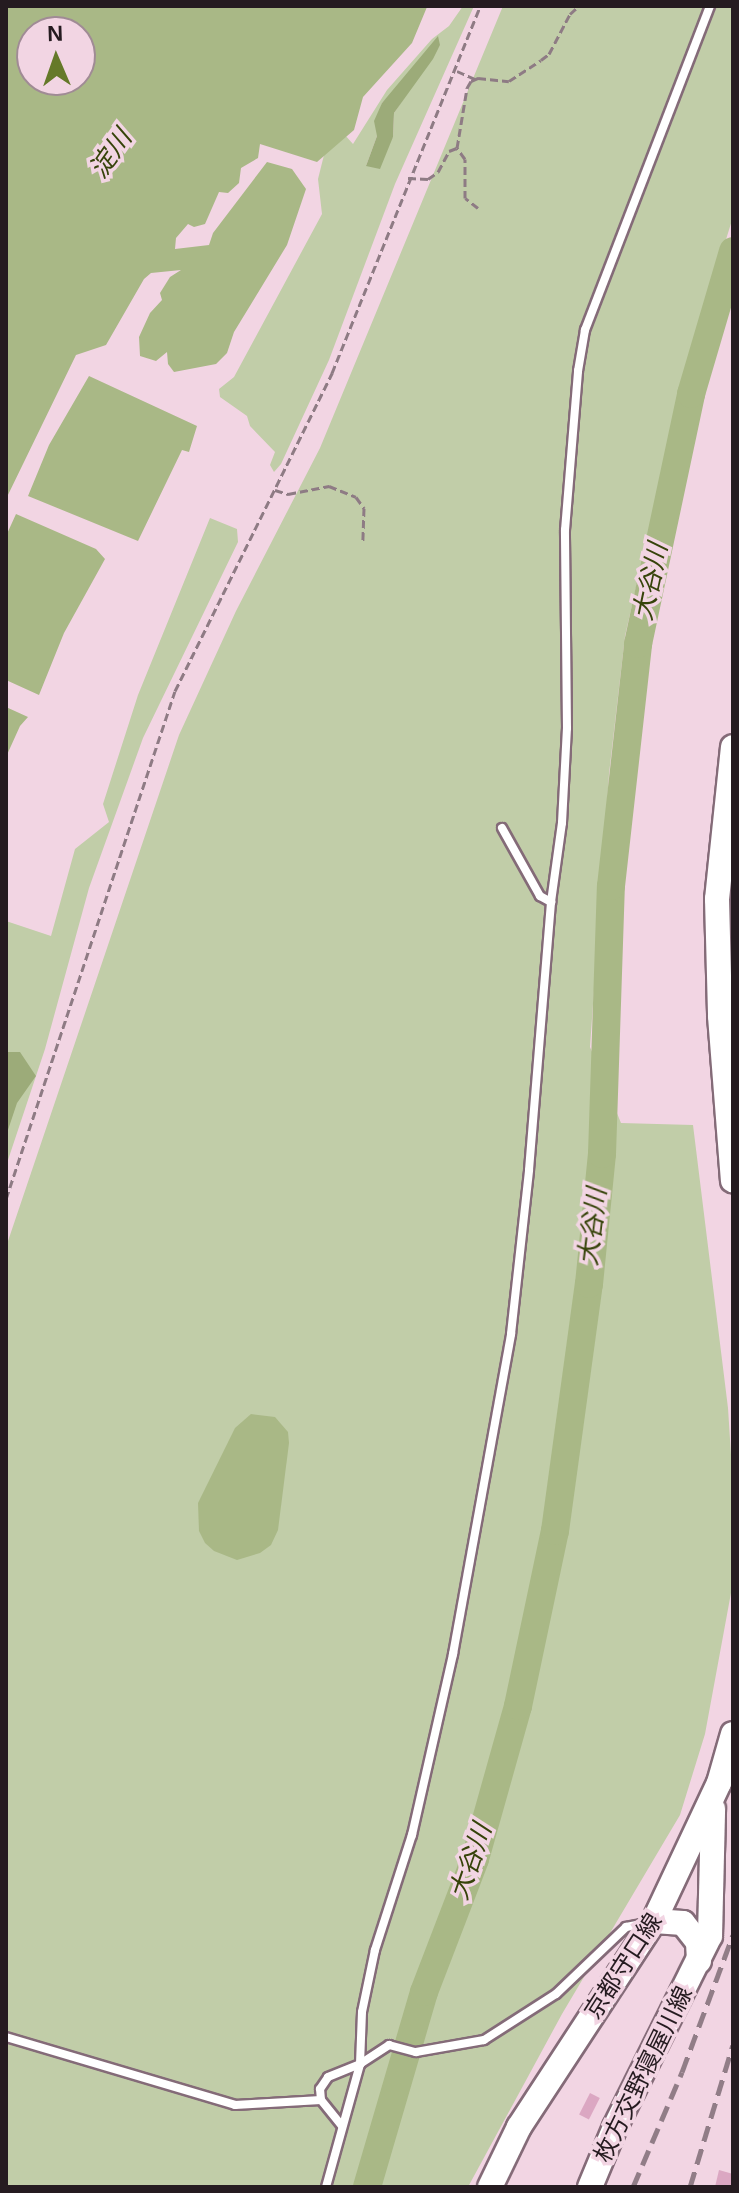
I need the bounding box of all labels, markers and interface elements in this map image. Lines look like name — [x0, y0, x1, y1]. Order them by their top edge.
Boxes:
north arrow — [16, 16, 96, 96]
text: N — [47, 21, 64, 46]
water label: 淀川 — [83, 124, 139, 184]
water label: 大谷川 — [628, 541, 674, 623]
water label: 大谷川 — [573, 1186, 613, 1268]
water label: 大谷川 — [444, 1820, 498, 1904]
street label: 京都守口線 — [578, 1908, 668, 2024]
street label: 枚方交野寝屋川線 — [588, 1981, 698, 2167]

